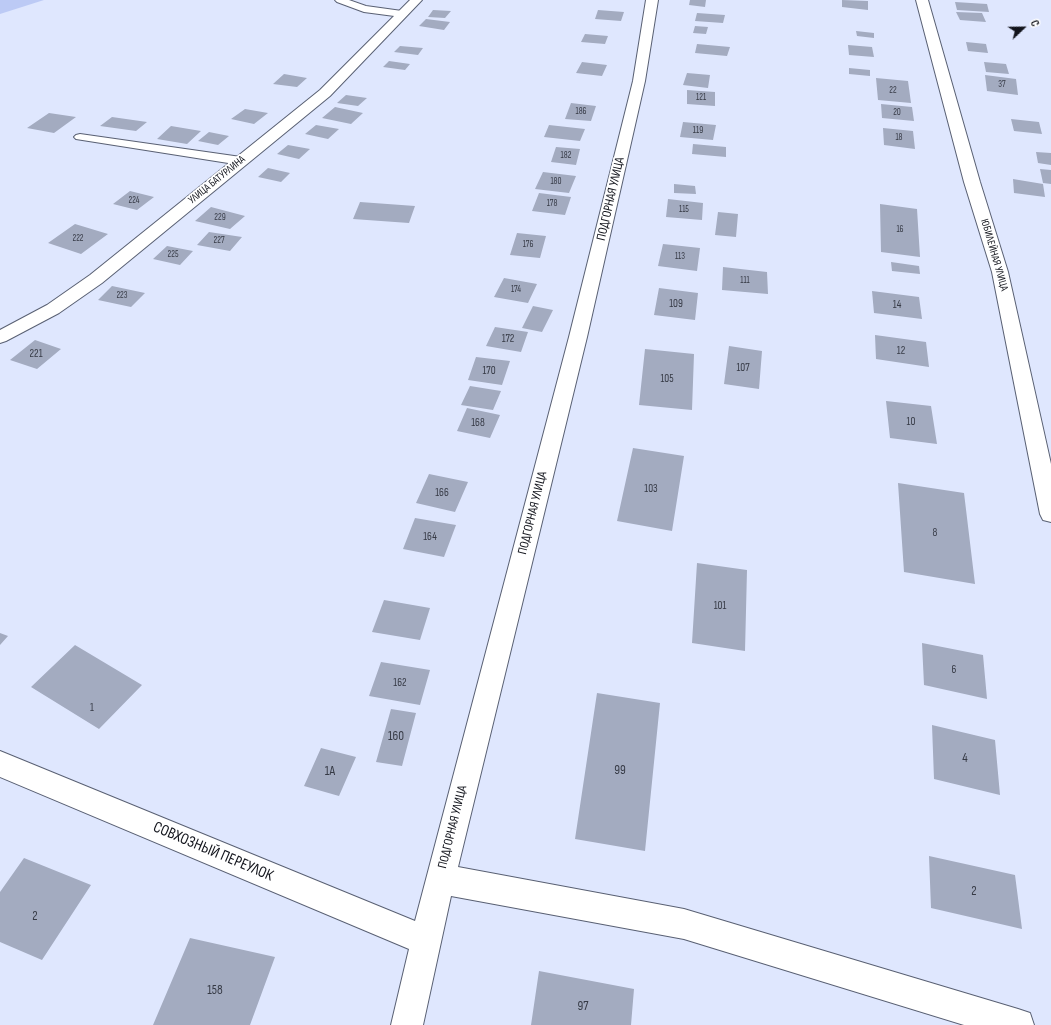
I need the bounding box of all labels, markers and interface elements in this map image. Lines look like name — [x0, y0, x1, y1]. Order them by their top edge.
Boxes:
north arrow — [1003, 8, 1043, 48]
text: С — [1028, 18, 1042, 28]
house number: 37 — [998, 80, 1006, 90]
house number: 22 — [889, 86, 897, 96]
house number: 121 — [696, 93, 706, 103]
house number: 186 — [575, 107, 587, 117]
house number: 20 — [893, 108, 901, 118]
house number: 119 — [693, 126, 703, 136]
house number: 18 — [895, 133, 903, 143]
house number: 182 — [561, 151, 571, 161]
street label: УЛИЦА БАТУРЛИНА — [186, 153, 248, 207]
street label: ПОДГОРНАЯ УЛИЦА — [594, 156, 628, 242]
house number: 180 — [550, 177, 562, 187]
house number: 224 — [128, 196, 140, 206]
house number: 178 — [547, 199, 557, 209]
house number: 115 — [679, 205, 689, 215]
house number: 229 — [214, 213, 226, 223]
street label: ЮБИЛЕЙНАЯ УЛИЦА — [977, 217, 1011, 293]
house number: 16 — [896, 225, 904, 235]
house number: 222 — [72, 234, 84, 244]
house number: 227 — [213, 236, 225, 246]
house number: 176 — [523, 240, 533, 250]
house number: 225 — [167, 250, 179, 260]
house number: 113 — [675, 252, 685, 262]
house number: 111 — [740, 276, 750, 286]
house number: 174 — [511, 285, 521, 295]
house number: 223 — [116, 291, 128, 301]
house number: 109 — [669, 297, 683, 311]
house number: 14 — [893, 298, 901, 312]
house number: 172 — [502, 332, 514, 346]
house number: 12 — [897, 344, 905, 358]
house number: 221 — [30, 347, 42, 361]
house number: 107 — [736, 361, 750, 375]
house number: 170 — [482, 364, 496, 378]
house number: 105 — [660, 372, 674, 386]
house number: 10 — [907, 415, 915, 429]
house number: 168 — [471, 416, 485, 430]
street label: ПОДГОРНАЯ УЛИЦА — [515, 470, 551, 556]
house number: 103 — [644, 482, 658, 496]
house number: 166 — [435, 486, 449, 500]
house number: 8 — [933, 526, 937, 540]
house number: 164 — [423, 530, 437, 544]
house number: 101 — [714, 599, 726, 613]
house number: 6 — [952, 663, 956, 677]
house number: 162 — [393, 676, 407, 690]
house number: 1 — [90, 701, 94, 715]
house number: 160 — [388, 729, 404, 745]
house number: 4 — [962, 751, 968, 767]
house number: 99 — [614, 763, 626, 779]
house number: 1А — [325, 764, 335, 780]
street label: ПОДГОРНАЯ УЛИЦА — [435, 784, 471, 870]
street label: СОВХОЗНЫЙ ПЕРЕУЛОК — [150, 818, 276, 886]
house number: 2 — [971, 884, 977, 900]
house number: 2 — [32, 909, 38, 925]
house number: 158 — [207, 983, 223, 999]
house number: 97 — [578, 999, 588, 1015]

